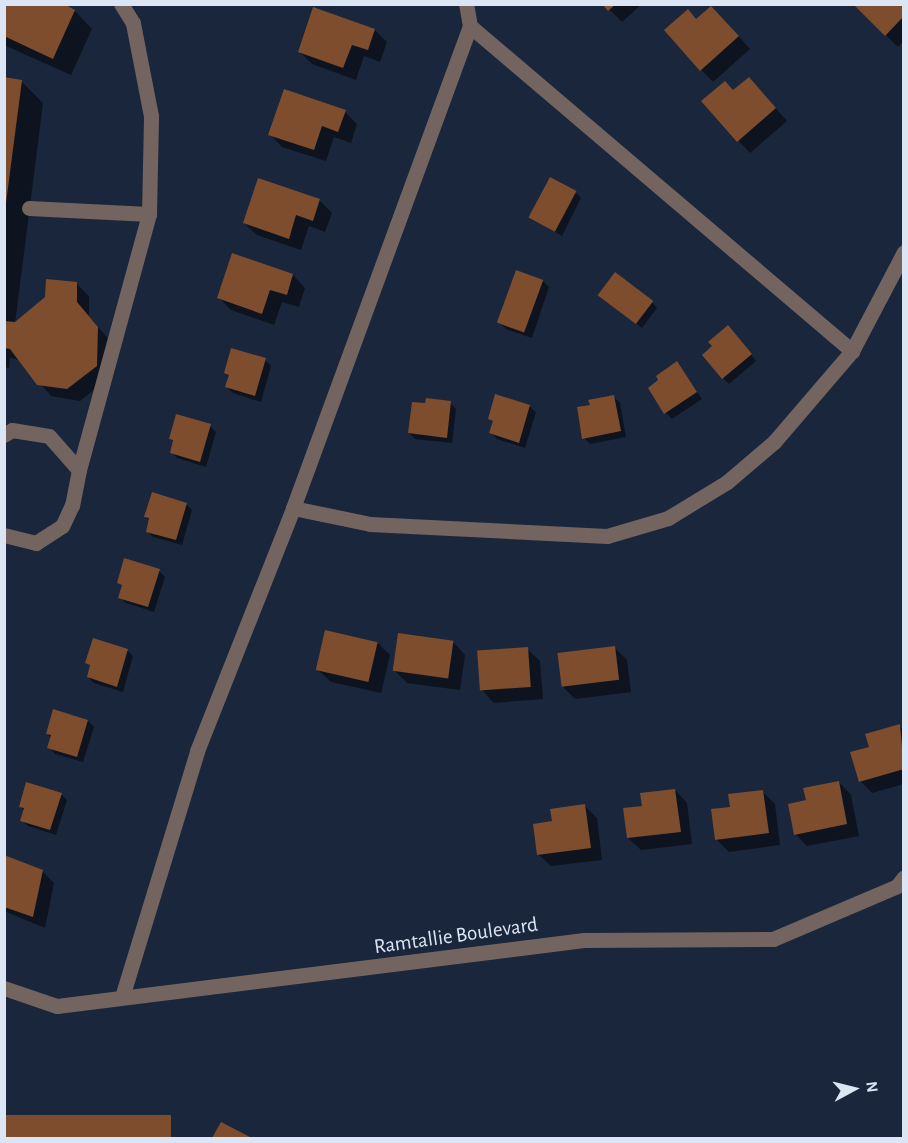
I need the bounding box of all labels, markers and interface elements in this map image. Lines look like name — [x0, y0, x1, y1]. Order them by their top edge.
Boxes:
street label: Ramtallie Boulevard — [372, 912, 540, 960]
north arrow — [824, 1059, 884, 1119]
text: N — [863, 1080, 880, 1093]

